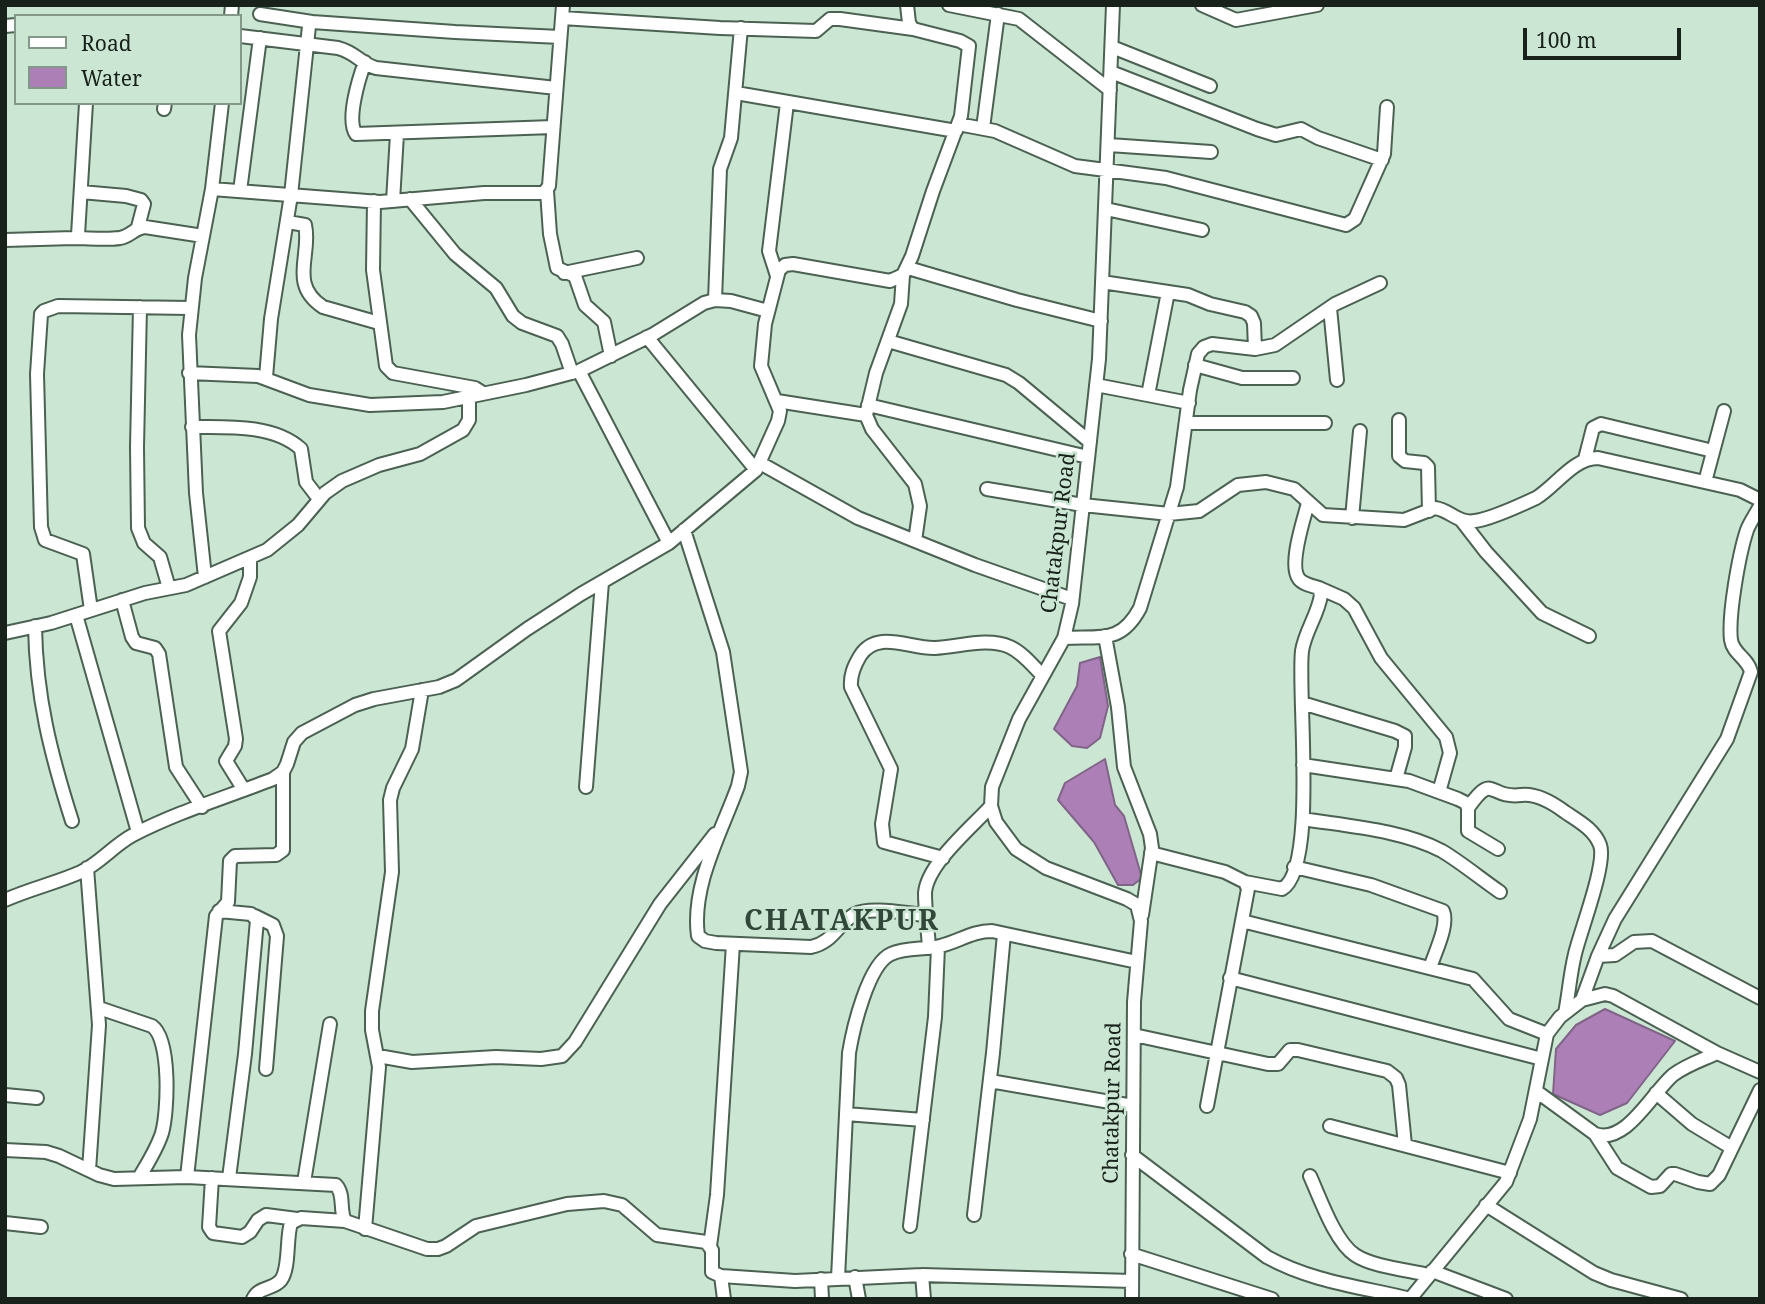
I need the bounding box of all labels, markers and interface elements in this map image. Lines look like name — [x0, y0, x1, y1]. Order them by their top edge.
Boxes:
legend — [14, 14, 242, 105]
scale bar — [1527, 14, 1684, 58]
text: 100 m — [1536, 26, 1597, 54]
text: Road — [81, 29, 132, 57]
text: Water — [81, 64, 142, 92]
street label: Chatakpur Road — [1037, 451, 1081, 615]
district label: CHATAKPUR — [745, 905, 939, 939]
street label: Chatakpur Road — [1099, 1022, 1127, 1184]

